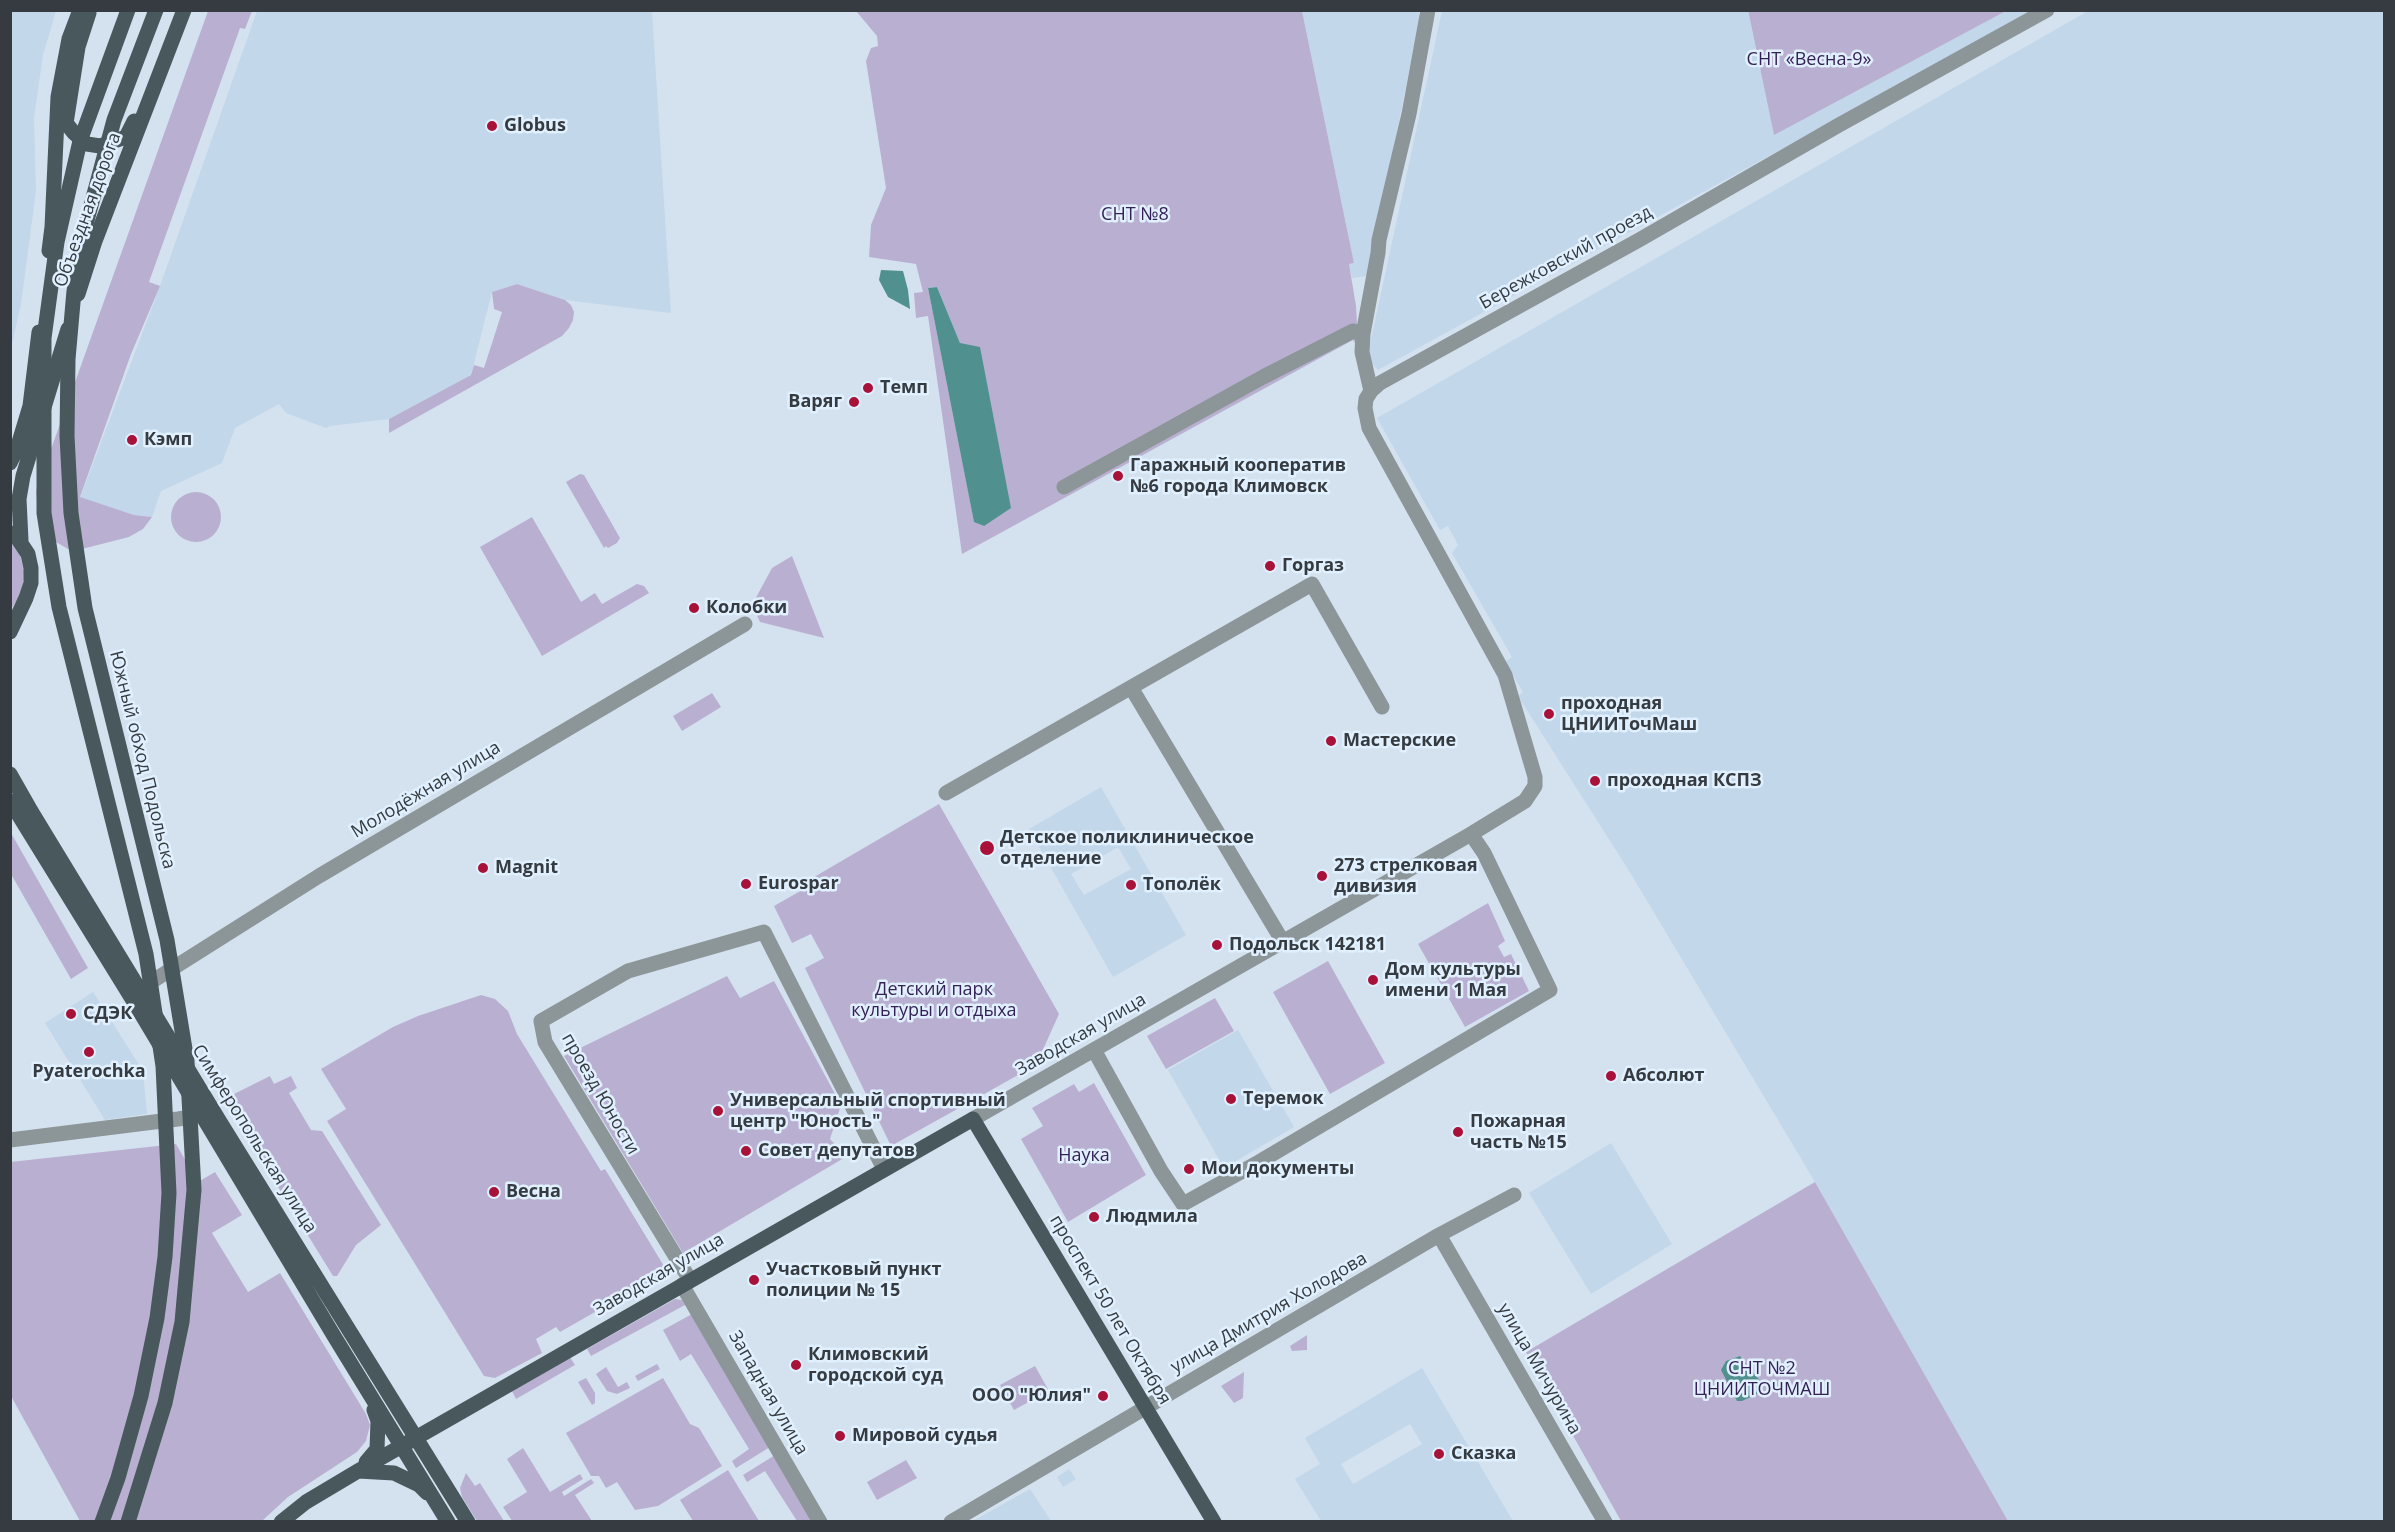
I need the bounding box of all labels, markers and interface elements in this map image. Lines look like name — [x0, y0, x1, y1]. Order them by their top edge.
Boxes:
park label: СНТ «Весна-9» — [1747, 49, 1871, 71]
place label: Globus — [504, 115, 566, 137]
marker: Globus — [485, 119, 499, 133]
street label: Объездная дорога — [50, 130, 126, 290]
street label: Бережковский проезд — [1476, 202, 1656, 314]
park label: СНТ №8 — [1101, 204, 1169, 226]
place label: Темп — [880, 377, 928, 399]
marker: Темп — [861, 381, 875, 395]
place label: Варяг — [788, 391, 842, 413]
marker: Варяг — [847, 395, 861, 409]
place label: Кэмп — [144, 429, 192, 451]
marker: Кэмп — [125, 433, 139, 447]
place label: Гаражный кооператив №6 города Климовск — [1130, 455, 1346, 498]
marker: Гаражный кооператив №6 города Климовск — [1111, 469, 1125, 483]
place label: Горгаз — [1282, 555, 1344, 577]
marker: Горгаз — [1263, 559, 1277, 573]
place label: Колобки — [706, 597, 787, 619]
marker: Колобки — [687, 601, 701, 615]
street label: Южный обход Подольска — [104, 649, 180, 871]
place label: проходная ЦНИИТочМаш — [1561, 693, 1697, 736]
marker: проходная ЦНИИТочМаш — [1542, 707, 1556, 721]
place label: Мастерские — [1343, 730, 1456, 752]
marker: Мастерские — [1324, 734, 1338, 748]
street label: Молодёжная улица — [348, 737, 504, 843]
place label: проходная КСПЗ — [1607, 770, 1762, 792]
marker: проходная КСПЗ — [1588, 774, 1602, 788]
place label: Детское поликлиническое отделение — [1000, 827, 1254, 870]
marker: Детское поликлиническое отделение — [978, 839, 996, 857]
place label: 273 стрелковая дивизия — [1334, 855, 1478, 898]
place label: Magnit — [495, 857, 558, 879]
marker: Magnit — [476, 861, 490, 875]
marker: 273 стрелковая дивизия — [1315, 869, 1329, 883]
place label: Eurospar — [758, 873, 839, 895]
place label: Тополёк — [1143, 874, 1221, 896]
marker: Eurospar — [739, 877, 753, 891]
marker: Тополёк — [1124, 878, 1138, 892]
place label: Подольск 142181 — [1229, 934, 1386, 956]
marker: Подольск 142181 — [1210, 938, 1224, 952]
place label: Дом культуры имени 1 Мая — [1385, 959, 1521, 1002]
marker: Дом культуры имени 1 Мая — [1366, 973, 1380, 987]
park label: Детский парк культуры и отдыха — [851, 979, 1017, 1022]
street label: Заводская улица — [1012, 989, 1150, 1081]
place label: СДЭК — [83, 1003, 132, 1025]
marker: СДЭК — [64, 1007, 78, 1021]
street label: проезд Юности — [557, 1030, 643, 1158]
street label: Симферопольская улица — [187, 1041, 321, 1237]
marker: Pyaterochka — [82, 1045, 96, 1059]
place label: Pyaterochka — [32, 1061, 146, 1083]
place label: Абсолют — [1623, 1065, 1704, 1087]
marker: Абсолют — [1604, 1069, 1618, 1083]
place label: Теремок — [1243, 1088, 1324, 1110]
place label: Универсальный спортивный центр "Юность" — [730, 1090, 1006, 1132]
marker: Теремок — [1224, 1092, 1238, 1106]
marker: Универсальный спортивный центр "Юность" — [711, 1104, 725, 1118]
place label: Пожарная часть №15 — [1470, 1111, 1567, 1154]
marker: Пожарная часть №15 — [1451, 1125, 1465, 1139]
place label: Совет депутатов — [758, 1140, 915, 1162]
marker: Совет депутатов — [739, 1144, 753, 1158]
park label: Наука — [1058, 1145, 1110, 1167]
place label: Мои документы — [1201, 1158, 1354, 1180]
marker: Мои документы — [1182, 1162, 1196, 1176]
place label: Весна — [506, 1181, 561, 1203]
marker: Весна — [487, 1185, 501, 1199]
place label: Людмила — [1106, 1206, 1198, 1228]
marker: Людмила — [1087, 1210, 1101, 1224]
street label: проспект 50 лет Октября — [1045, 1211, 1175, 1409]
street label: Заводская улица — [590, 1229, 728, 1321]
street label: улица Дмитрия Холодова — [1167, 1248, 1371, 1378]
place label: Участковый пункт полиции № 15 — [766, 1259, 941, 1302]
marker: Участковый пункт полиции № 15 — [747, 1273, 761, 1287]
street label: улица Мичурина — [1493, 1299, 1585, 1439]
street label: Западная улица — [724, 1327, 812, 1459]
place label: Климовский городской суд — [808, 1344, 943, 1386]
marker: Климовский городской суд — [789, 1358, 803, 1372]
park label: СНТ №2 ЦНИИТОЧМАШ — [1694, 1358, 1830, 1400]
place label: ООО "Юлия" — [972, 1385, 1091, 1407]
marker: ООО "Юлия" — [1096, 1389, 1110, 1403]
place label: Мировой судья — [852, 1425, 998, 1447]
marker: Мировой судья — [833, 1429, 847, 1443]
place label: Сказка — [1451, 1443, 1516, 1465]
marker: Сказка — [1432, 1447, 1446, 1461]

